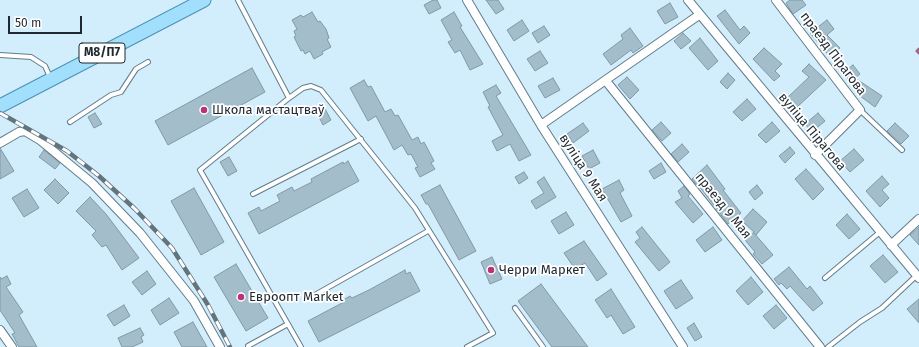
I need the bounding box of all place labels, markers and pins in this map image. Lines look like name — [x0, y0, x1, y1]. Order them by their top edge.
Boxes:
place label: Школа мастацтваў — [212, 102, 324, 118]
marker: Школа мастацтваў — [199, 105, 209, 115]
place label: Черри Маркет — [499, 262, 585, 278]
marker: Черри Маркет — [486, 265, 496, 275]
place label: Евроопт Market — [249, 289, 344, 305]
marker: Евроопт Market — [236, 292, 246, 302]

